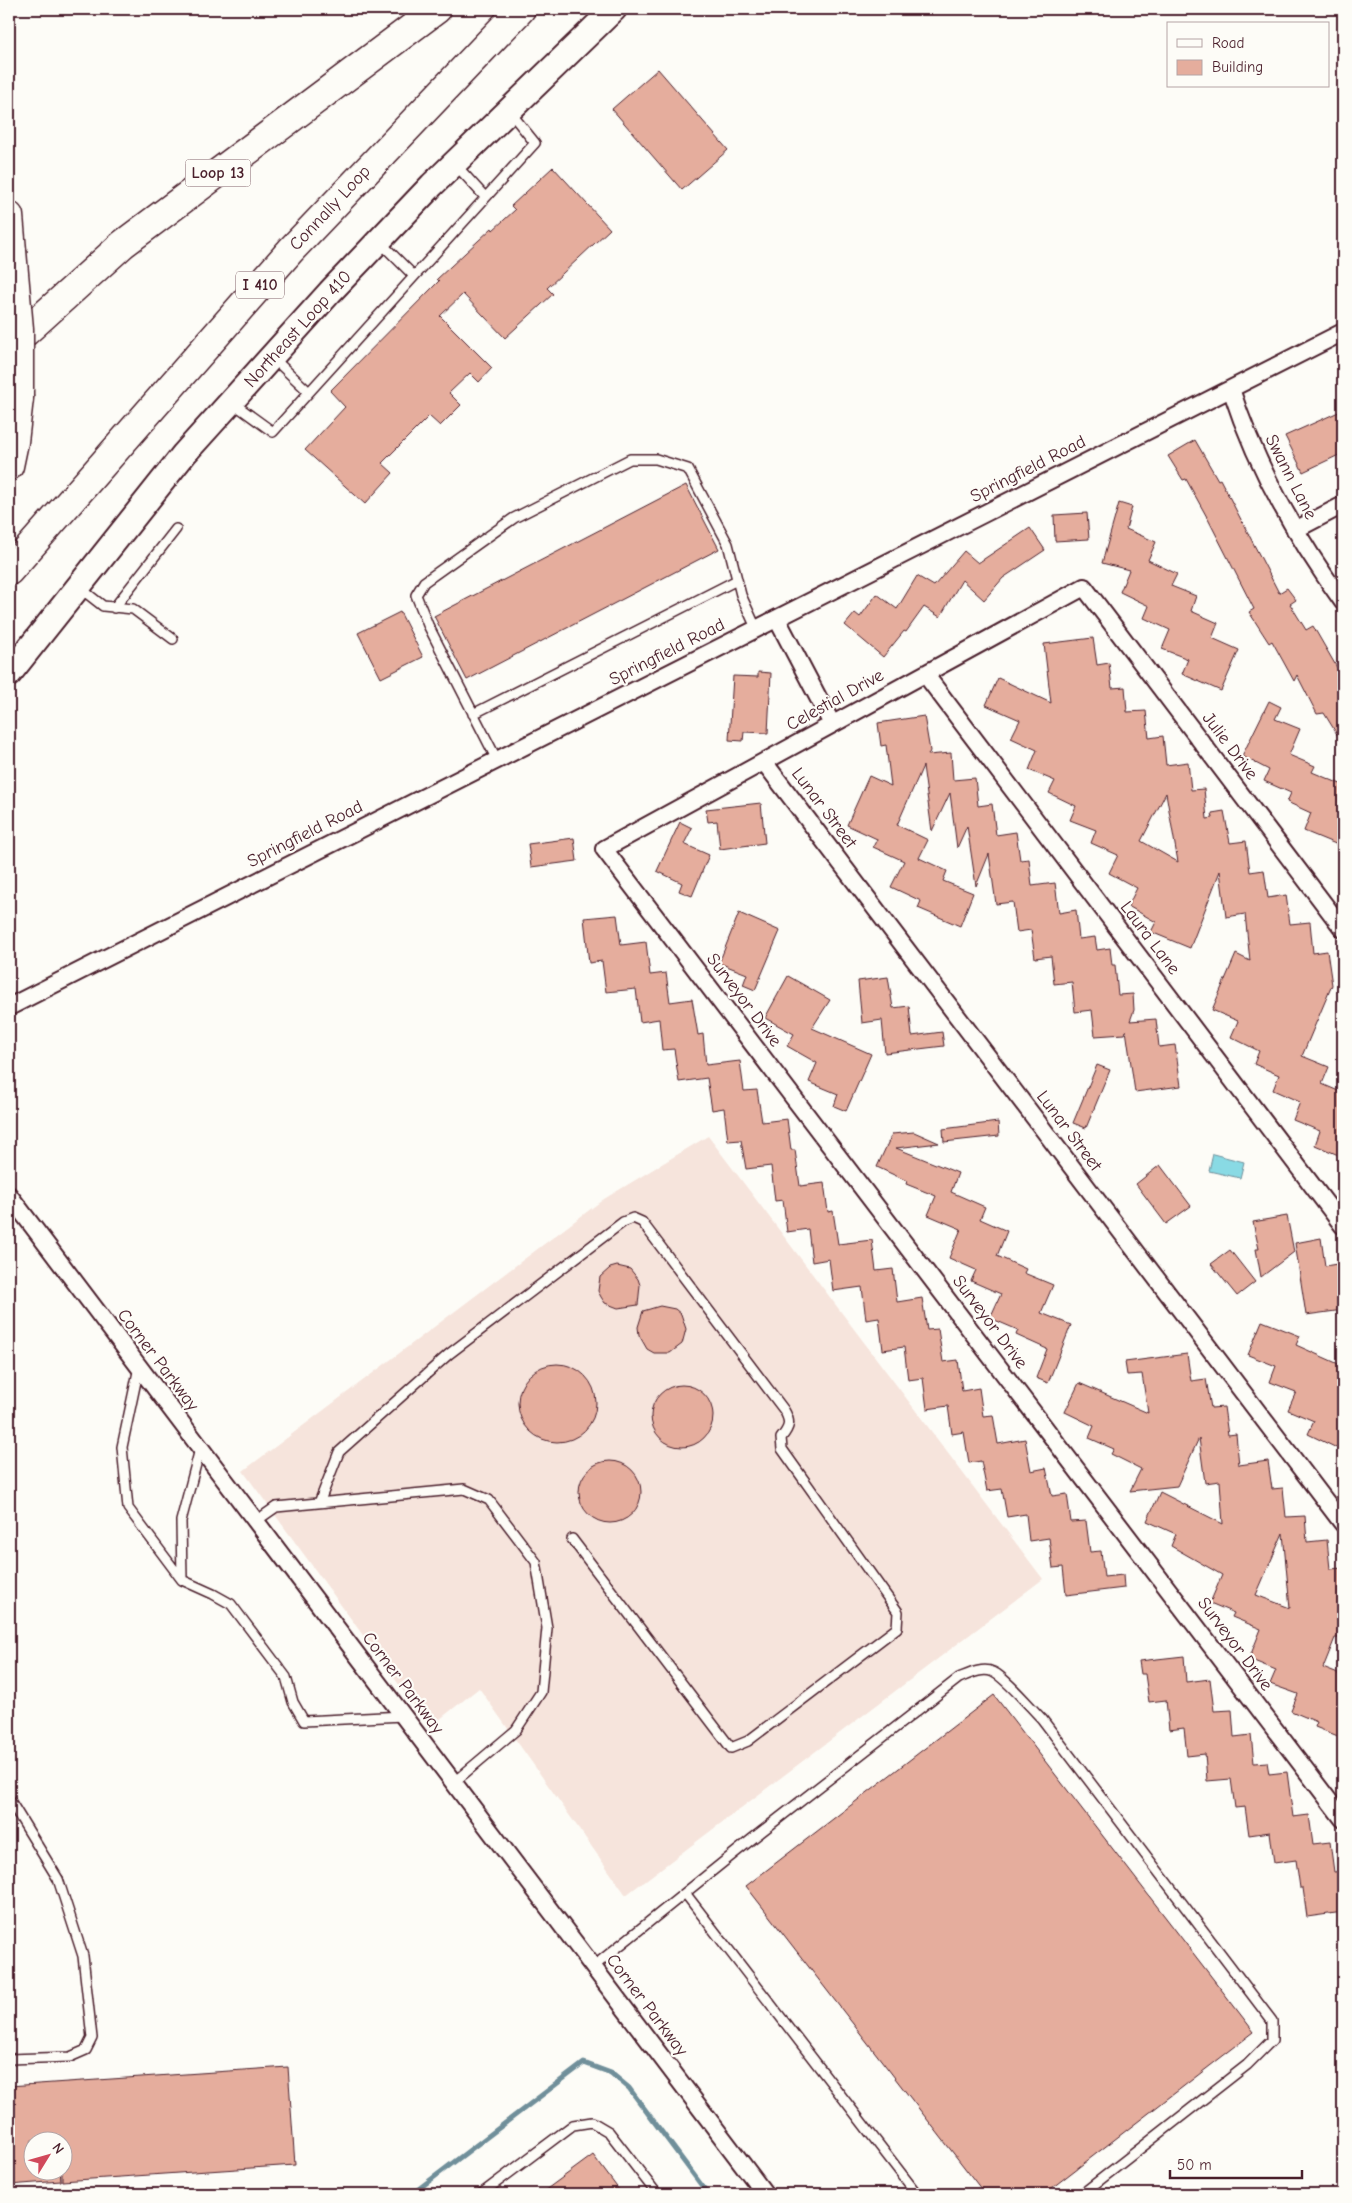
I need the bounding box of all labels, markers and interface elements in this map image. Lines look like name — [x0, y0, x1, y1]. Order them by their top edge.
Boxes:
legend — [1167, 22, 1330, 88]
text: Road — [1212, 34, 1244, 52]
text: Building — [1212, 58, 1263, 76]
road number: Loop 13 — [186, 160, 250, 187]
street label: Connally Loop — [285, 161, 375, 255]
street label: Northeast Loop 410 — [240, 266, 356, 392]
road number: I 410 — [236, 272, 284, 298]
street label: Springfield Road — [967, 431, 1089, 507]
street label: Swann Lane — [1261, 431, 1321, 523]
street label: Springfield Road — [606, 614, 728, 690]
street label: Celestial Drive — [783, 665, 887, 735]
street label: Julie Drive — [1198, 708, 1262, 784]
street label: Lunar Street — [787, 764, 862, 853]
street label: Springfield Road — [244, 796, 366, 872]
street label: Laura Lane — [1116, 897, 1184, 979]
street label: Surveyor Drive — [702, 949, 786, 1051]
street label: Lunar Street — [1032, 1087, 1107, 1176]
street label: Surveyor Drive — [948, 1271, 1032, 1373]
street label: Corner Parkway — [113, 1305, 204, 1416]
street label: Surveyor Drive — [1193, 1593, 1277, 1695]
street label: Corner Parkway — [358, 1628, 449, 1739]
street label: Corner Parkway — [602, 1950, 693, 2061]
north arrow — [22, 2130, 72, 2180]
text: N — [48, 2140, 68, 2157]
scale bar — [1170, 2148, 1302, 2180]
text: 50 m — [1177, 2156, 1212, 2174]

